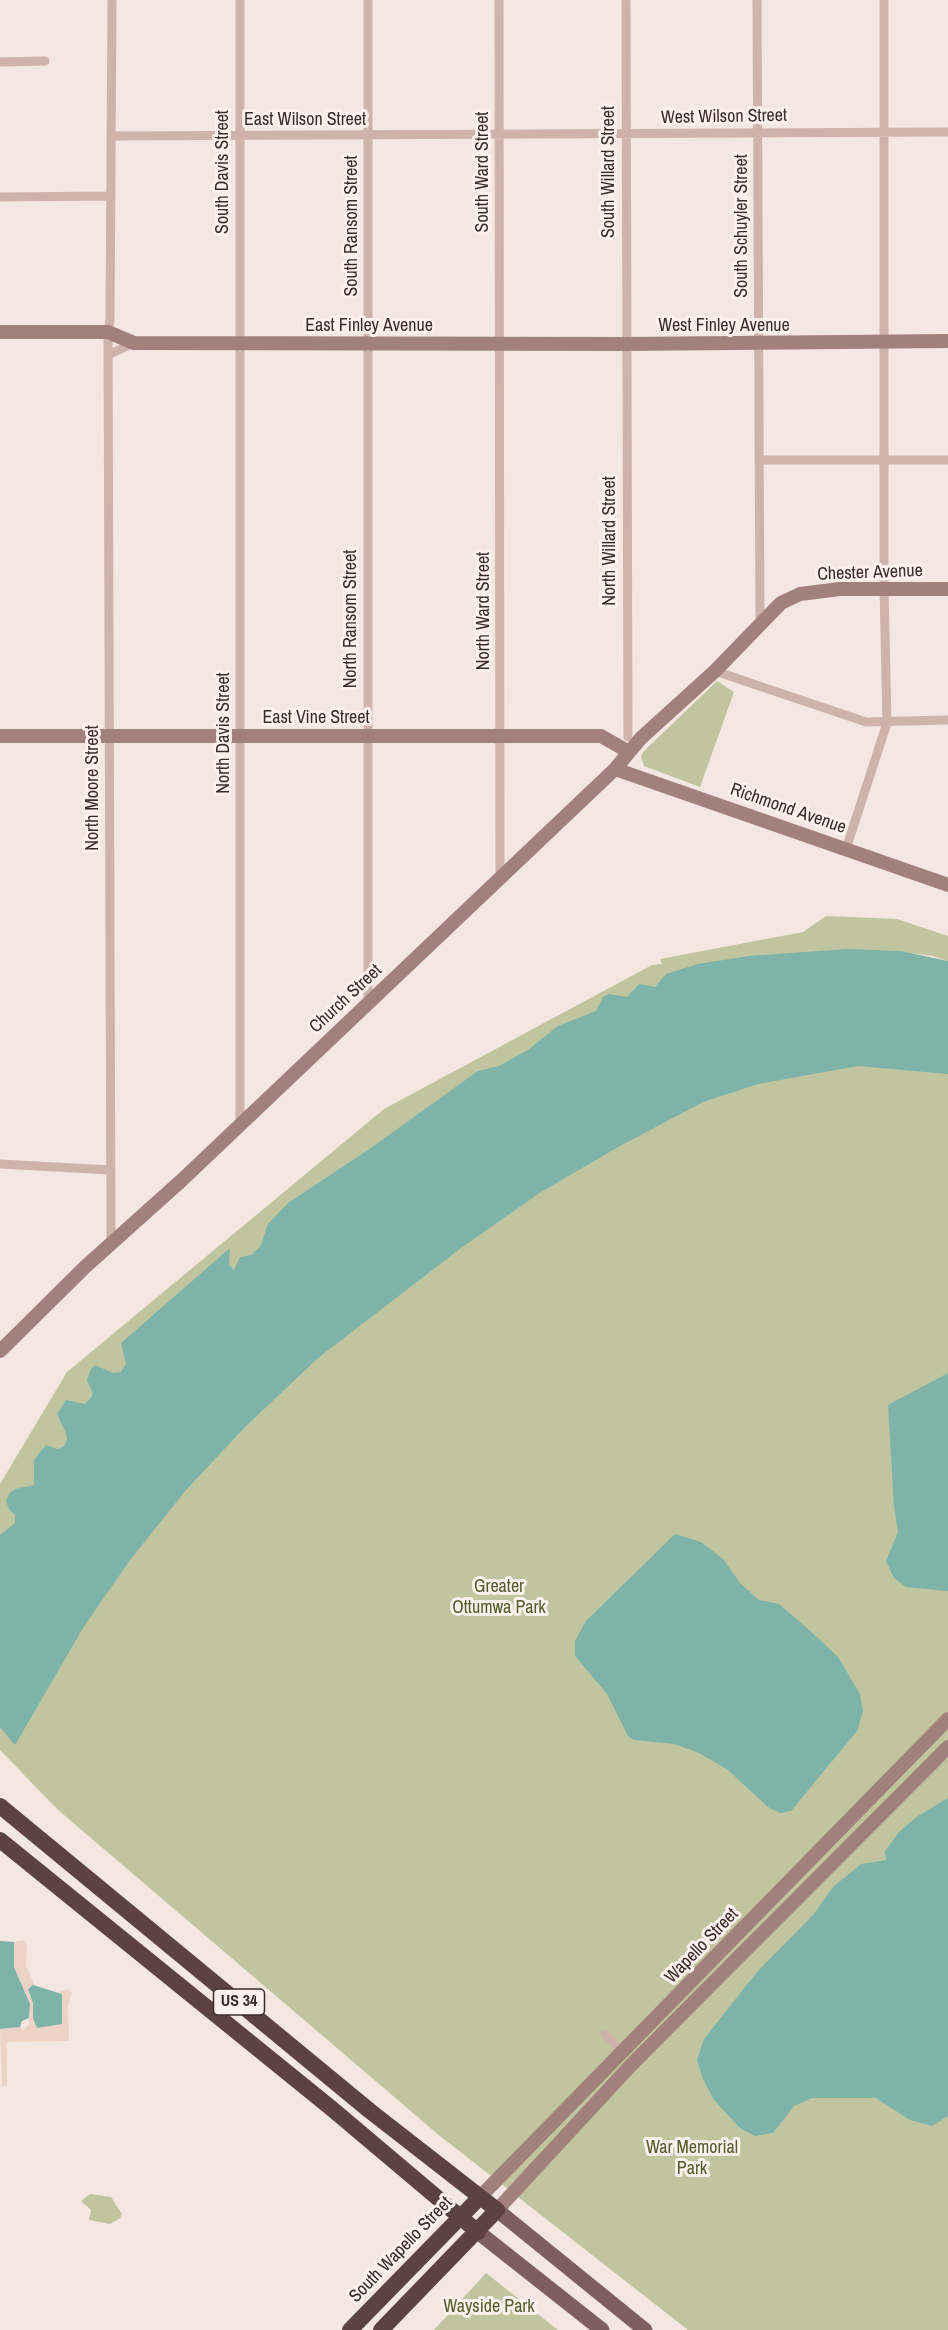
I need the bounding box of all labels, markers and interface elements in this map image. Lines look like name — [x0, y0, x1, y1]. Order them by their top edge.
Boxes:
street label: West Wilson Street — [661, 105, 787, 129]
street label: South Willard Street — [598, 106, 620, 238]
street label: East Wilson Street — [244, 109, 366, 131]
street label: South Davis Street — [212, 110, 234, 234]
street label: South Ward Street — [472, 112, 494, 232]
street label: South Schuyler Street — [731, 154, 753, 298]
street label: South Ransom Street — [341, 155, 363, 297]
street label: East Finley Avenue — [305, 315, 433, 337]
street label: West Finley Avenue — [658, 315, 790, 337]
street label: North Willard Street — [599, 476, 621, 606]
street label: North Ransom Street — [340, 550, 362, 688]
street label: North Ward Street — [473, 552, 495, 670]
street label: Chester Avenue — [817, 560, 923, 586]
street label: North Davis Street — [213, 672, 235, 794]
street label: East Vine Street — [262, 707, 370, 729]
street label: North Moore Street — [82, 725, 104, 851]
street label: Richmond Avenue — [727, 779, 849, 839]
street label: Church Street — [305, 960, 387, 1038]
park label: Greater Ottumwa Park — [452, 1576, 546, 1618]
street label: Wapello Street — [661, 1904, 743, 1988]
road number: US 34 — [214, 1989, 264, 2015]
park label: War Memorial Park — [646, 2137, 738, 2180]
street label: South Wapello Street — [345, 2193, 457, 2307]
park label: Wayside Park — [443, 2296, 535, 2318]

